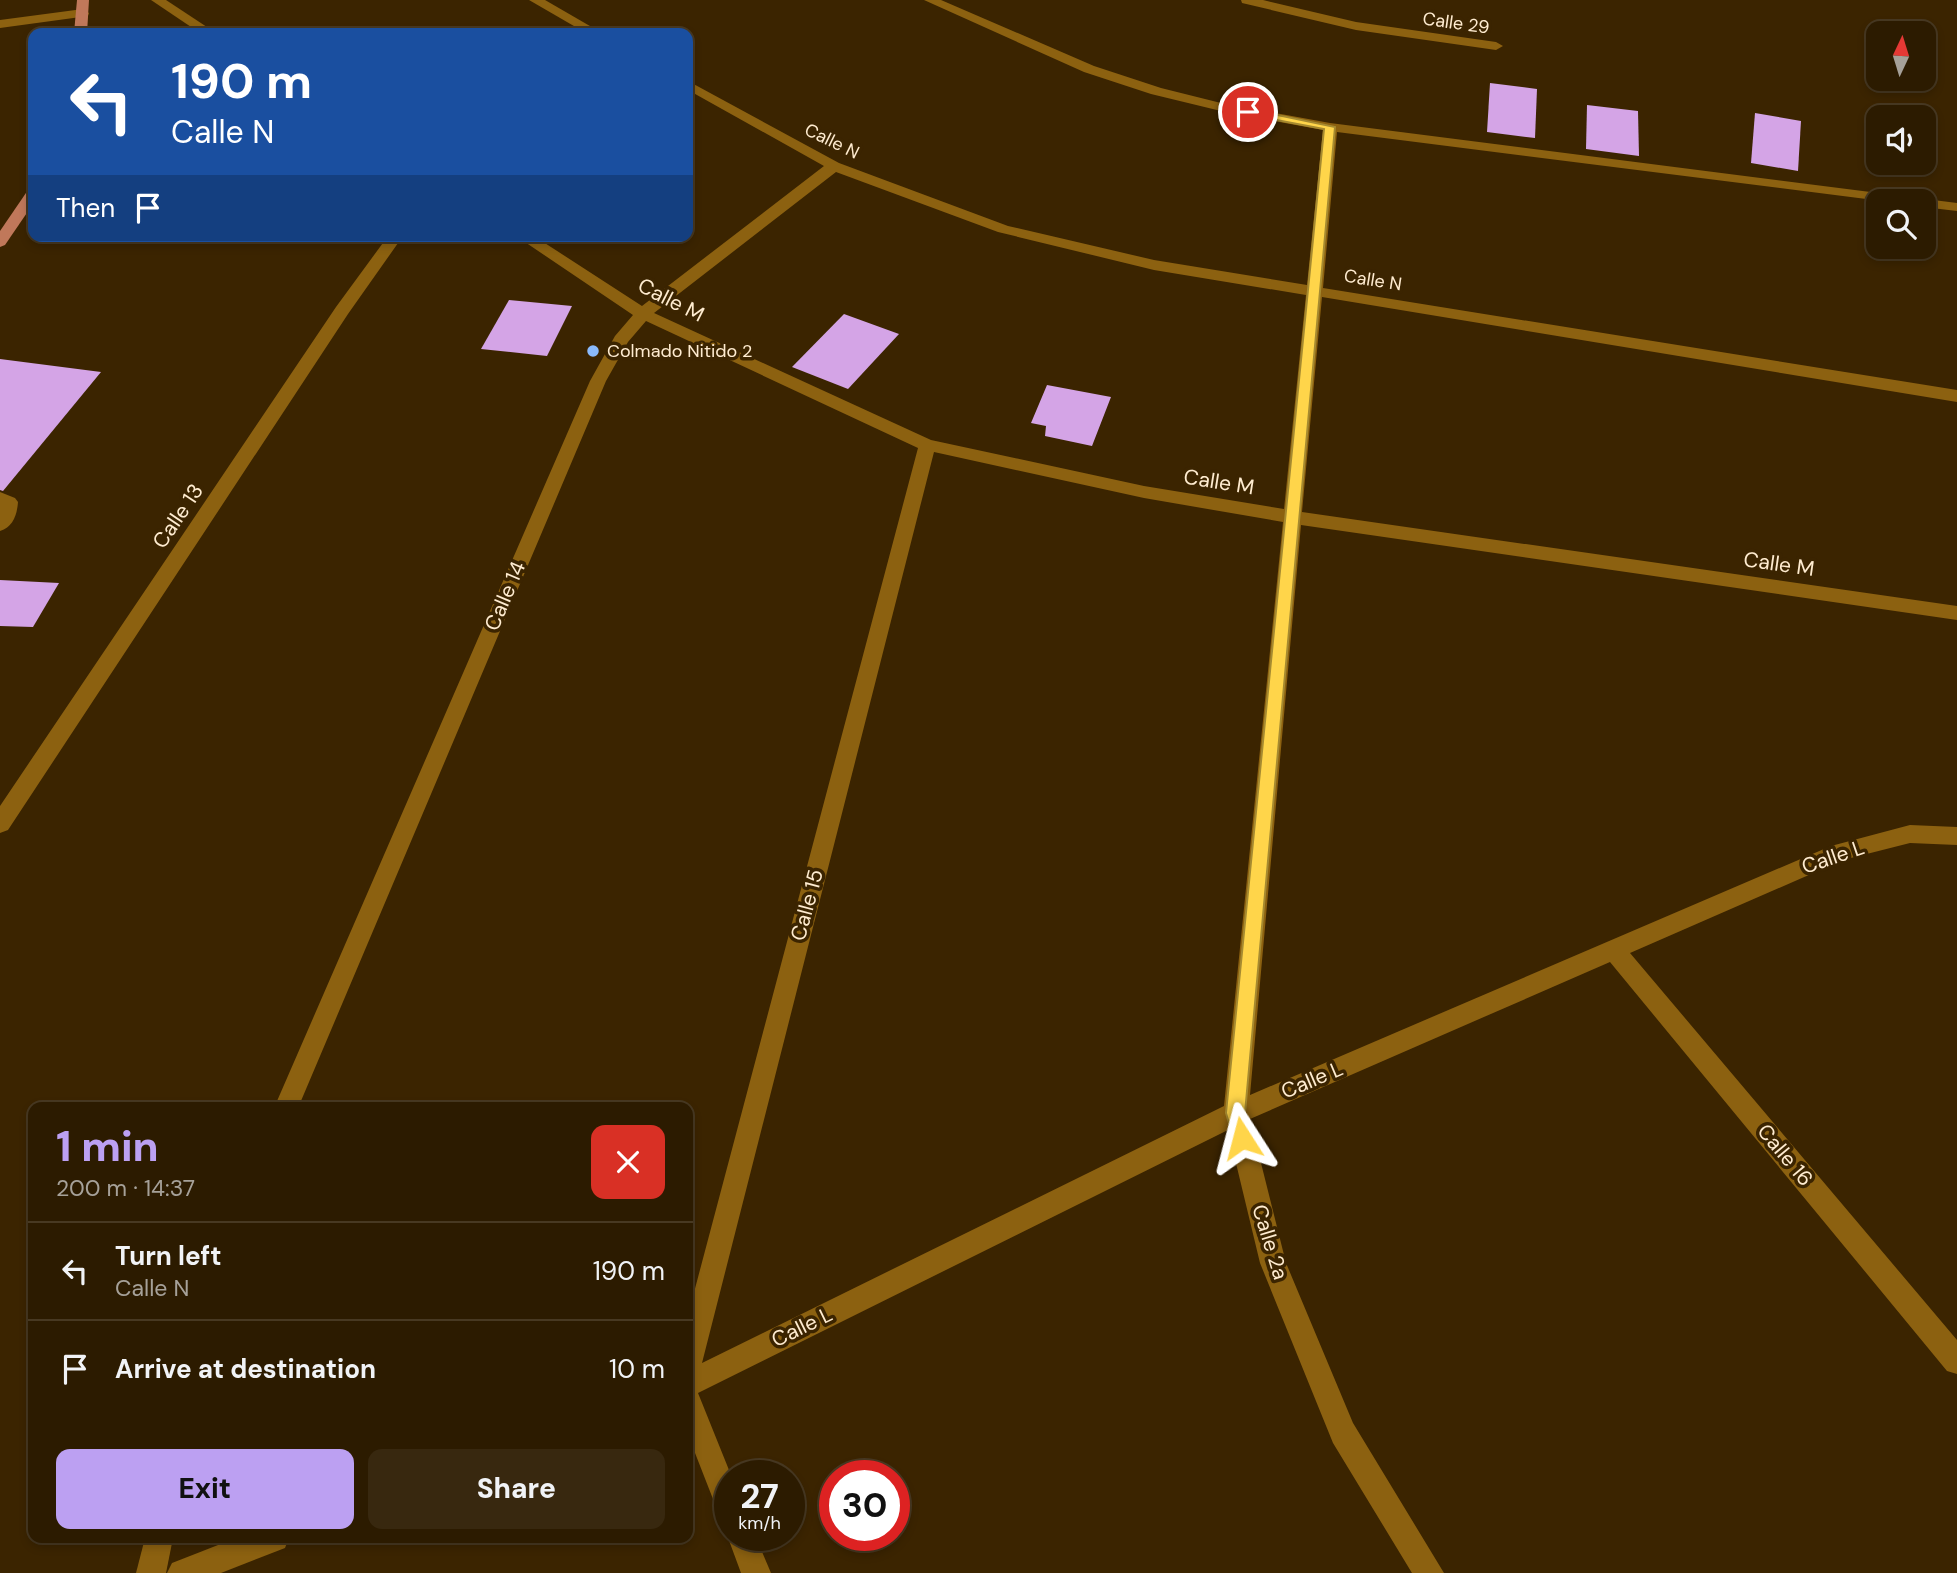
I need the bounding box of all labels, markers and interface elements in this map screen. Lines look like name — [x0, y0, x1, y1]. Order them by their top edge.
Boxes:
street label: Calle 29 — [1421, 6, 1491, 40]
north arrow — [1866, 21, 1936, 91]
map controls — [1866, 21, 1936, 259]
text: 190 m — [171, 49, 312, 113]
icon: left — [56, 56, 147, 147]
pin — [1218, 82, 1278, 142]
icon: arrive — [1229, 93, 1267, 131]
button: sound — [1866, 105, 1936, 175]
text: Calle N — [171, 111, 274, 153]
street label: Calle N — [801, 117, 863, 165]
icon: arrive — [129, 189, 167, 227]
button: search — [1866, 189, 1936, 259]
text: Then — [56, 191, 115, 225]
street label: Calle N — [1342, 264, 1404, 296]
street label: Calle M — [633, 271, 709, 329]
place label: Colmado Nitido 2 — [607, 339, 752, 363]
marker: Colmado Nitido 2 — [585, 343, 601, 359]
street label: Calle M — [1182, 463, 1256, 501]
street label: Calle 13 — [146, 478, 210, 554]
street label: Calle M — [1742, 545, 1816, 583]
street label: Calle 14 — [478, 557, 532, 635]
street label: Calle L — [1798, 833, 1868, 881]
street label: Calle 15 — [784, 866, 830, 944]
street label: Calle L — [1277, 1055, 1347, 1105]
position arrow — [1205, 1101, 1279, 1175]
street label: Calle 16 — [1751, 1118, 1819, 1192]
text: 1 min — [56, 1119, 159, 1174]
button: close — [591, 1125, 665, 1199]
text: 200 m · 14:37 — [56, 1173, 195, 1203]
street label: Calle 2a — [1245, 1201, 1295, 1283]
text: Turn left — [115, 1239, 222, 1273]
icon: left — [56, 1252, 94, 1290]
text: 190 m — [593, 1254, 665, 1288]
text: Calle N — [115, 1273, 189, 1303]
street label: Calle L — [767, 1300, 837, 1354]
icon: arrive — [56, 1350, 94, 1388]
text: Arrive at destination — [115, 1352, 376, 1386]
text: 10 m — [609, 1352, 665, 1386]
button: Exit — [56, 1449, 354, 1529]
button: Share — [368, 1449, 665, 1529]
speed limit sign: 30 — [819, 1460, 910, 1551]
text: 27 — [740, 1473, 779, 1519]
text: km/h — [738, 1511, 781, 1535]

